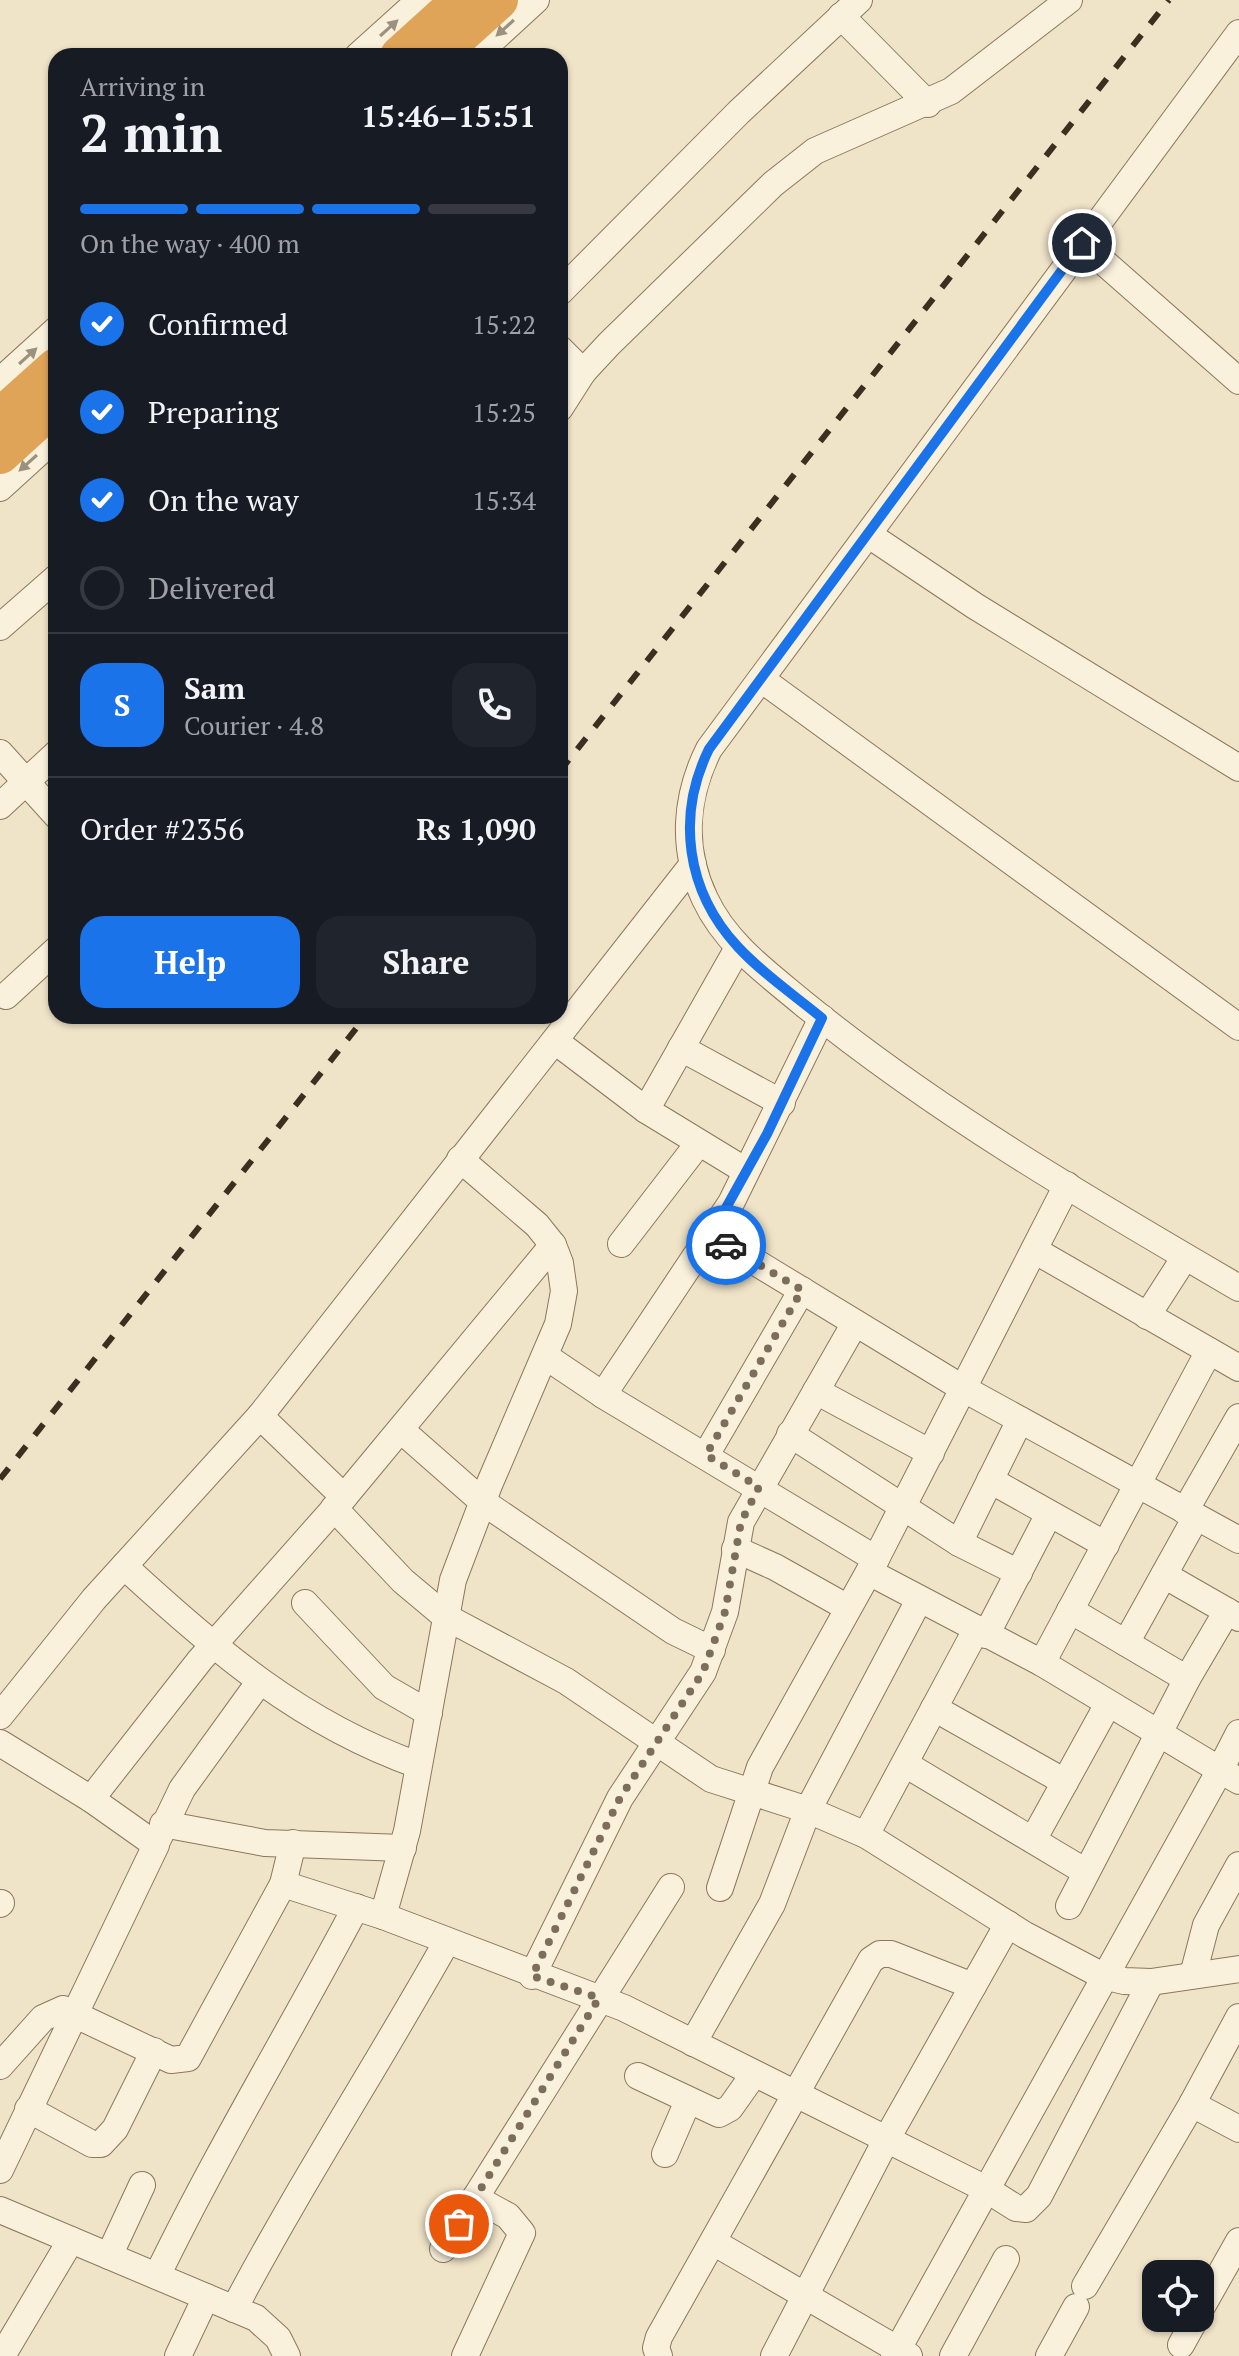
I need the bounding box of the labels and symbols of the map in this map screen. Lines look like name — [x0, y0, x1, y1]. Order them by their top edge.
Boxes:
one-way arrow — [496, 19, 516, 36]
one-way arrow — [379, 20, 399, 37]
pin — [1048, 209, 1116, 277]
one-way arrow — [18, 347, 37, 365]
one-way arrow — [19, 453, 38, 471]
courier — [686, 1205, 766, 1285]
pin — [425, 2190, 493, 2258]

